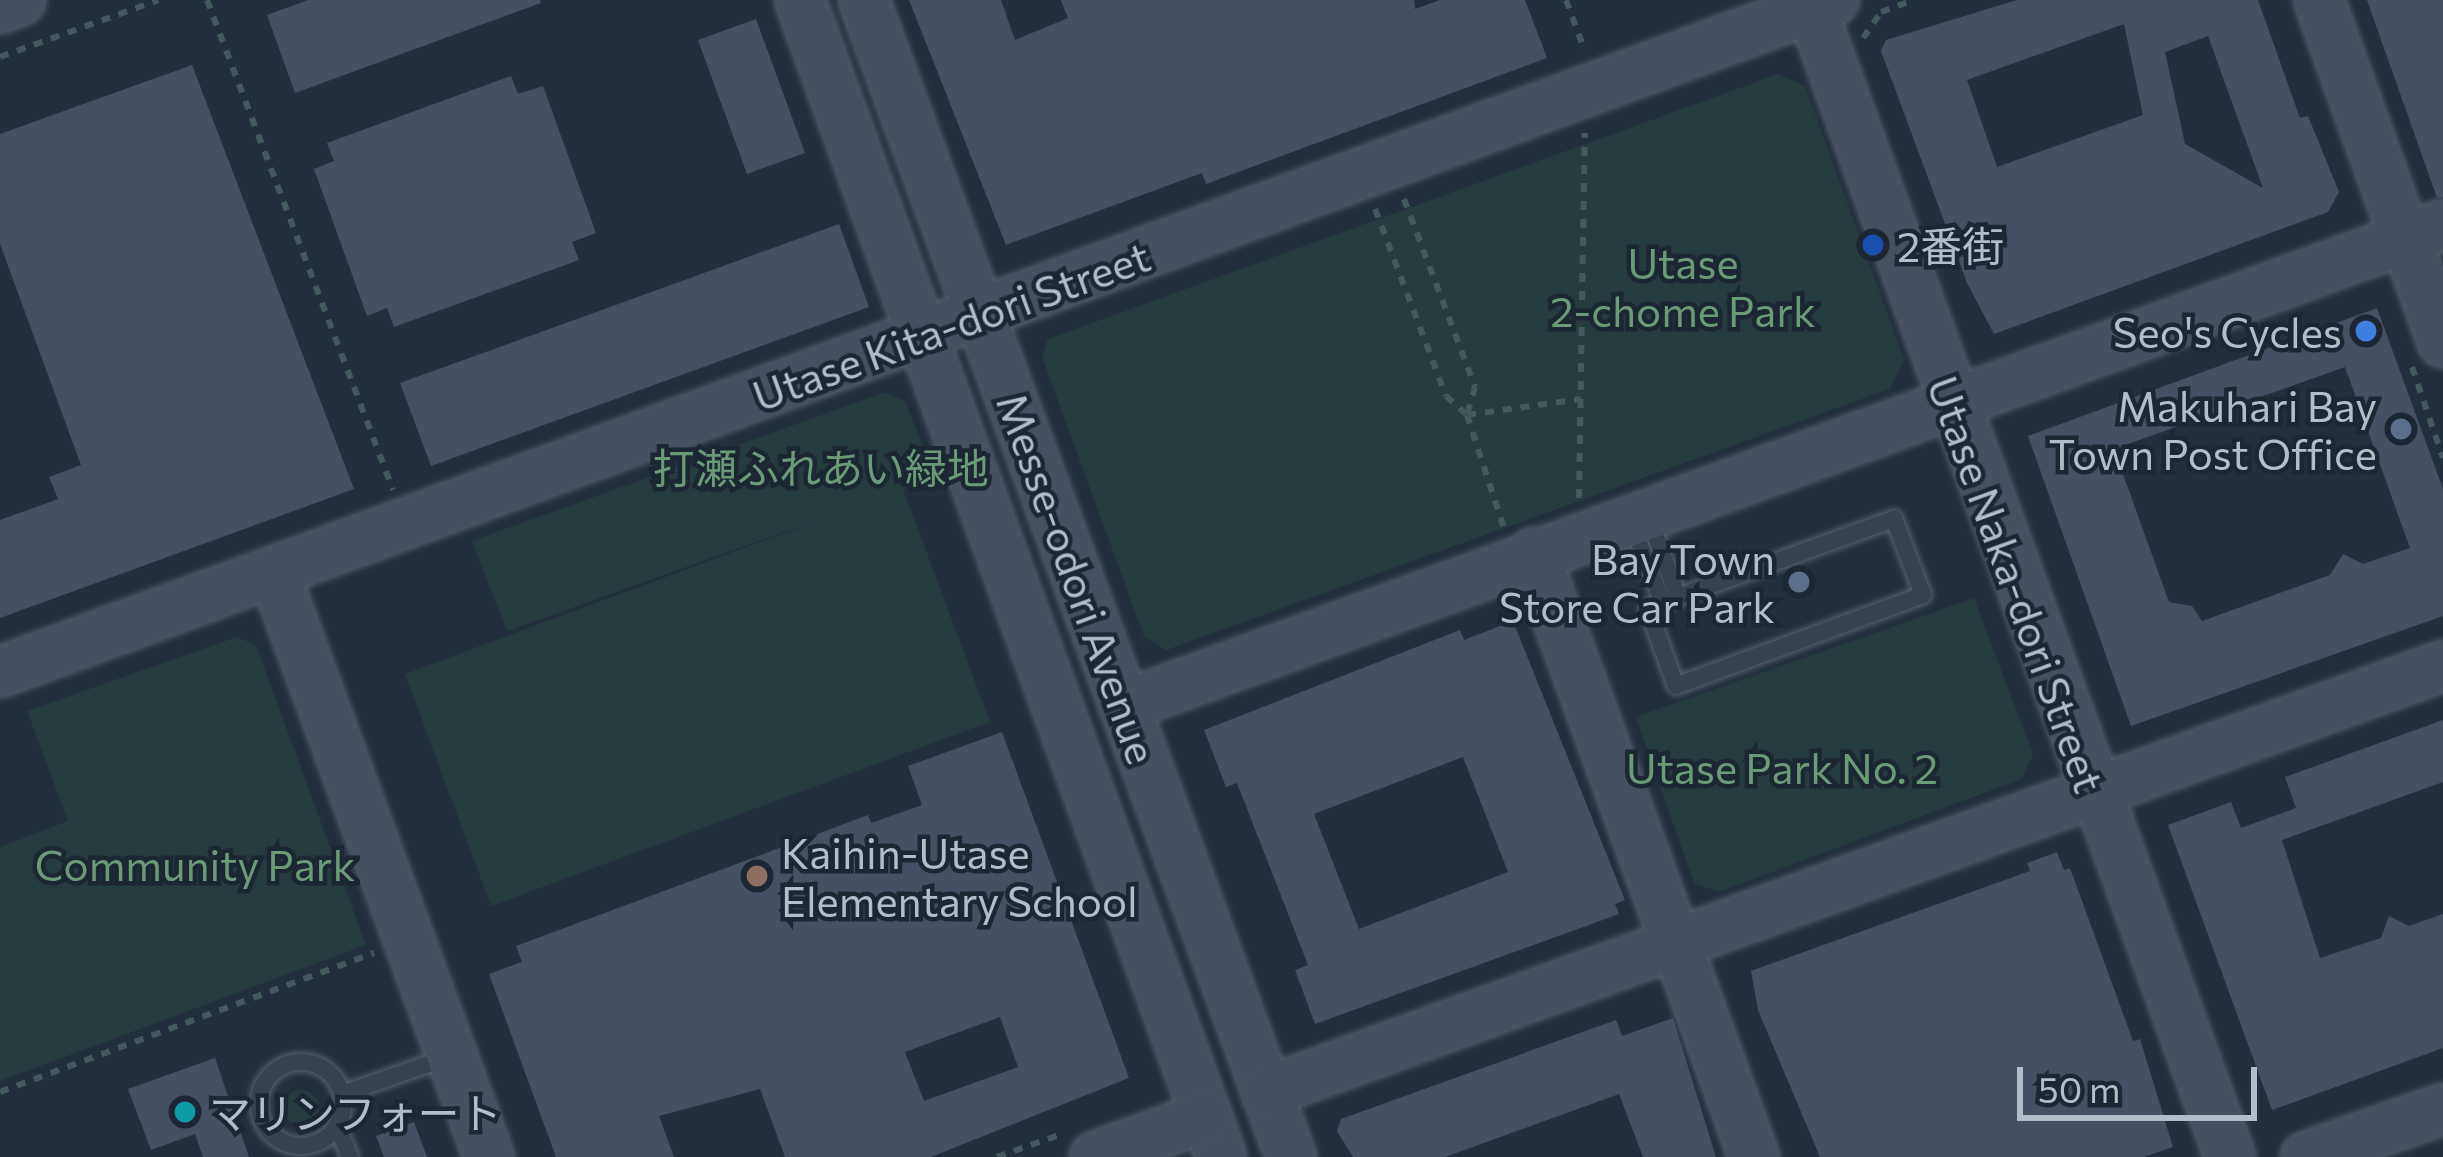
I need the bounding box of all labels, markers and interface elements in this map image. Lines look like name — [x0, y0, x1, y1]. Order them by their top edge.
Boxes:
place label: 2番街 — [1897, 220, 2004, 270]
street label: Utase Kita-dori Street — [746, 230, 1156, 420]
marker: 2番街 — [1860, 232, 1886, 258]
park label: Utase 2-chome Park — [1550, 237, 1816, 336]
place label: Seo's Cycles — [2113, 306, 2342, 356]
marker: Seo's Cycles — [2353, 318, 2379, 344]
street label: Utase Naka-dori Street — [1918, 369, 2116, 799]
place label: Makuhari Bay Town Post Office — [2048, 380, 2377, 478]
street label: Messe-odori Avenue — [988, 386, 1168, 770]
marker: Makuhari Bay Town Post Office — [2388, 416, 2414, 442]
park label: 打瀬ふれあい緑地 — [653, 442, 989, 492]
place label: Bay Town Store Car Park — [1499, 533, 1775, 632]
marker: Bay Town Store Car Park — [1786, 569, 1812, 595]
park label: Utase Park No. 2 — [1626, 742, 1938, 792]
place label: Kaihin-Utase Elementary School — [781, 827, 1138, 926]
park label: Community Park — [35, 839, 355, 889]
marker: Kaihin-Utase Elementary School — [744, 863, 770, 889]
scale bar — [2023, 1043, 2263, 1117]
text: 50 m — [2038, 1066, 2120, 1110]
place label: マリンフォート — [209, 1087, 503, 1137]
marker: マリンフォート — [172, 1099, 198, 1125]

